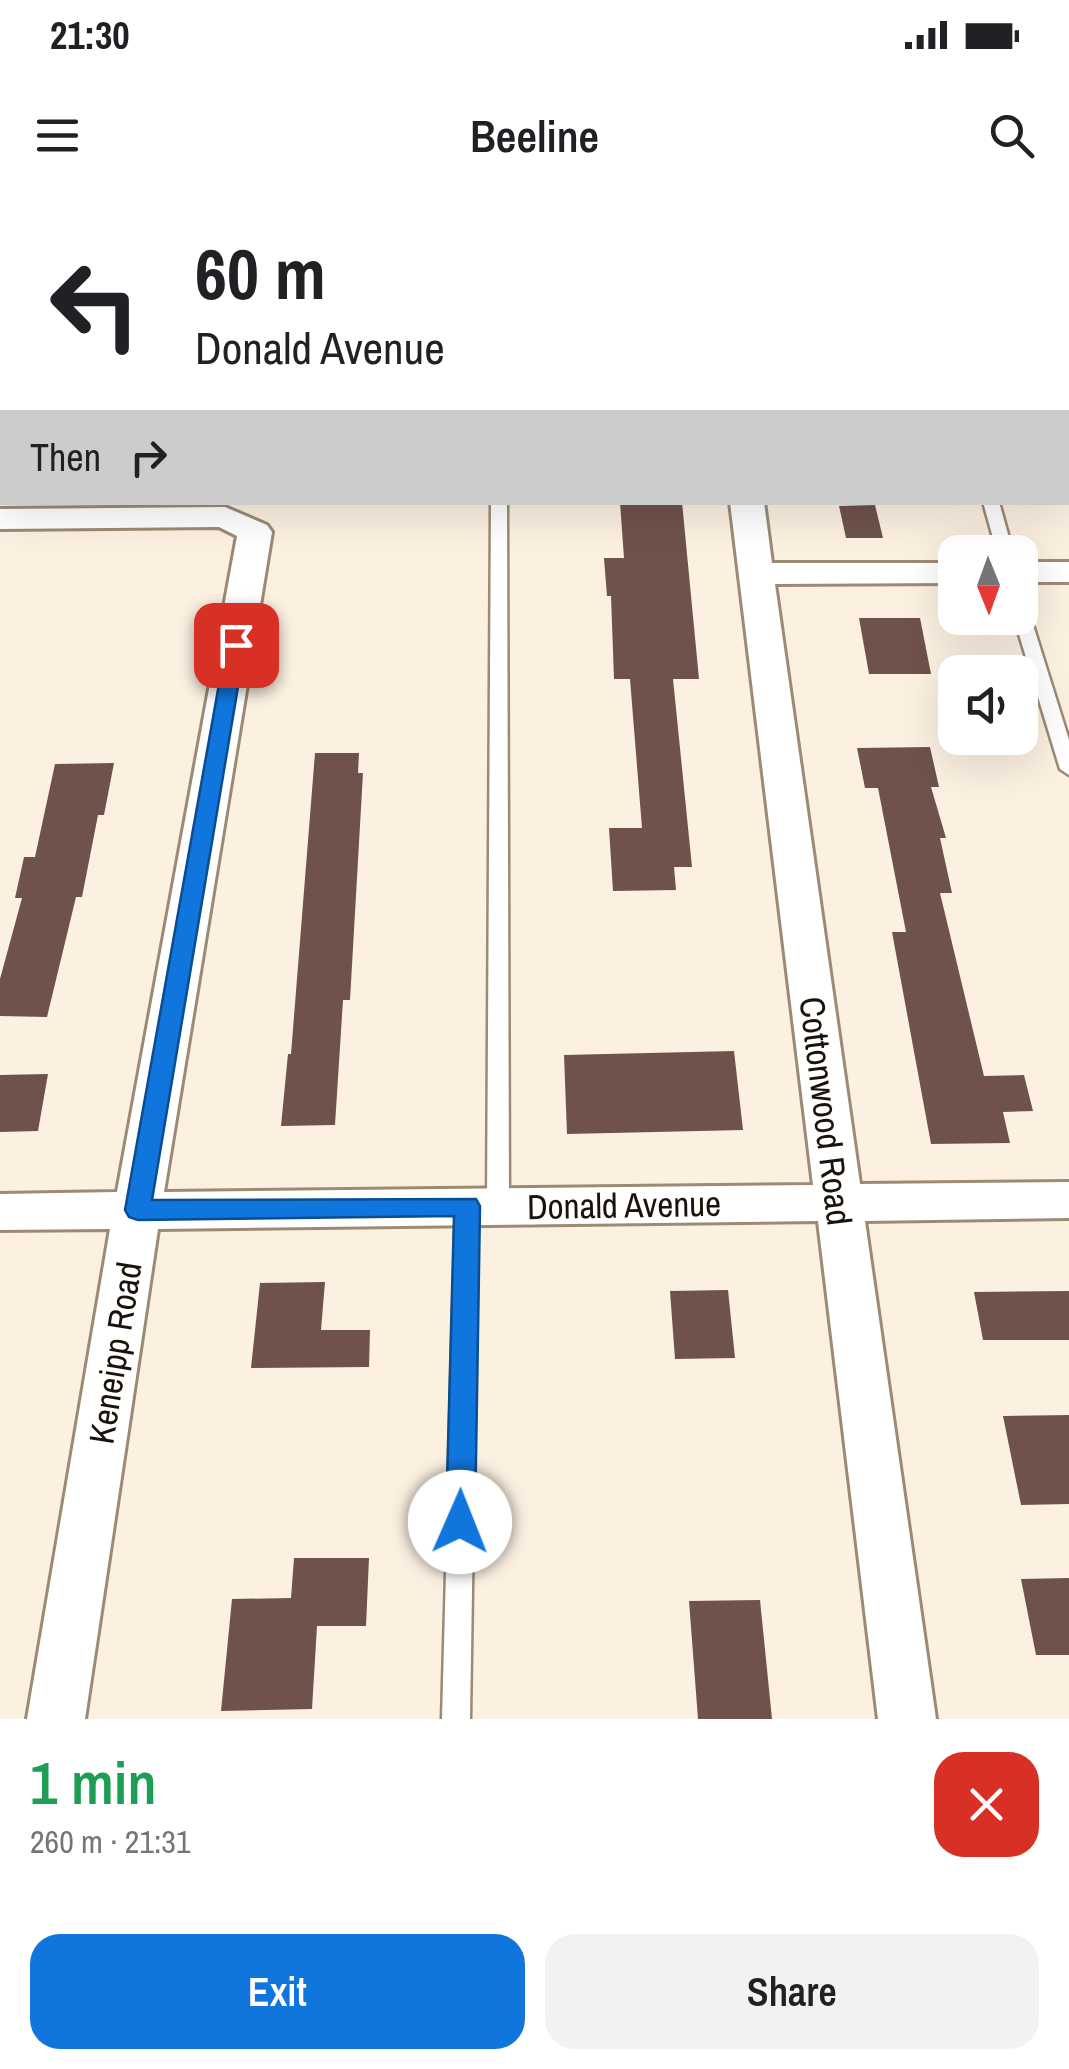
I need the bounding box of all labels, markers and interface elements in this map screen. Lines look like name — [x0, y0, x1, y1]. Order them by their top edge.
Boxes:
text: 21:30 — [50, 10, 130, 61]
text: Beeline — [470, 105, 599, 166]
icon: menu — [30, 108, 85, 163]
icon: search — [984, 108, 1039, 163]
text: 60 m — [195, 227, 326, 321]
icon: left — [30, 240, 160, 370]
text: Donald Avenue — [195, 317, 445, 378]
icon: right — [121, 430, 176, 485]
text: Then — [30, 432, 101, 483]
north arrow — [938, 535, 1038, 635]
map controls — [938, 535, 1038, 755]
pin — [194, 603, 279, 688]
icon: arrive — [209, 618, 264, 673]
button: sound — [938, 655, 1038, 755]
street label: Cottonwood Road — [789, 994, 863, 1228]
street label: Donald Avenue — [527, 1180, 721, 1230]
street label: Keneipp Road — [77, 1259, 153, 1447]
position arrow — [408, 1470, 512, 1574]
text: 1 min — [30, 1742, 157, 1823]
button: close — [934, 1752, 1039, 1857]
text: 260 m · 21:31 — [30, 1820, 190, 1863]
button: Exit — [30, 1934, 525, 2049]
button: Share — [545, 1934, 1039, 2049]

